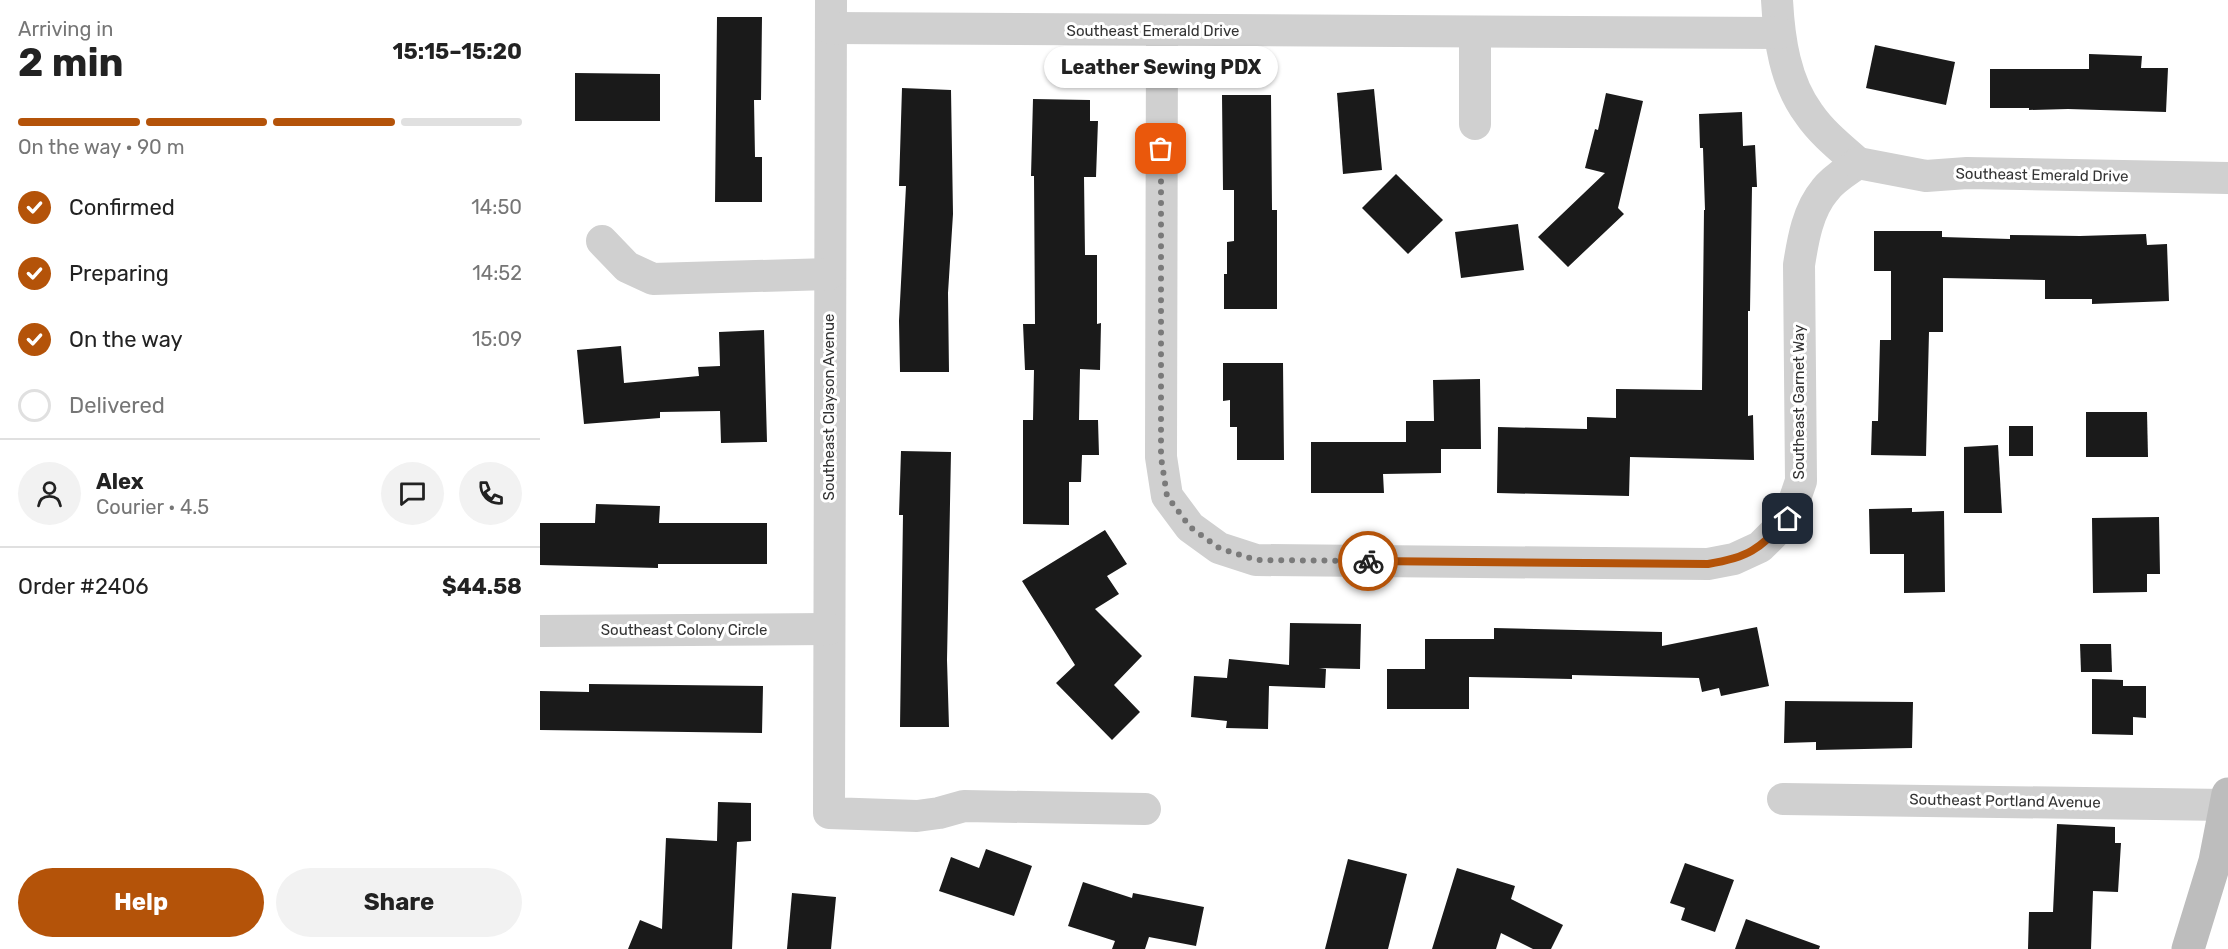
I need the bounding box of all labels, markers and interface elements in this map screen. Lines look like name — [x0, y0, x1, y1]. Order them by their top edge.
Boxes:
text: Arriving in — [18, 17, 113, 41]
street label: Southeast Emerald Drive — [1067, 22, 1239, 40]
text: 15:15–15:20 — [393, 38, 522, 65]
text: 2 min — [18, 40, 124, 86]
callout: Leather Sewing PDX — [1044, 47, 1278, 89]
text: Leather Sewing PDX — [1061, 55, 1261, 79]
pin — [1135, 123, 1186, 174]
icon: bag — [1144, 132, 1177, 165]
text: On the way · 90 m — [18, 135, 184, 159]
street label: Southeast Emerald Drive — [1955, 164, 2129, 186]
icon: check — [18, 191, 51, 224]
text: Confirmed — [69, 194, 175, 221]
text: 14:50 — [471, 195, 522, 219]
icon: check — [18, 257, 51, 290]
text: Preparing — [69, 260, 169, 287]
text: 14:52 — [472, 261, 522, 285]
street label: Southeast Clayson Avenue — [820, 314, 838, 500]
icon: check — [18, 323, 51, 356]
street label: Southeast Garnet Way — [1790, 325, 1808, 479]
text: On the way — [69, 326, 183, 353]
text: 15:09 — [472, 327, 522, 351]
text: Delivered — [69, 392, 165, 419]
button: person — [18, 462, 81, 525]
button: chat — [381, 462, 444, 525]
button: phone — [459, 462, 522, 525]
text: Alex — [96, 468, 144, 495]
pin — [1762, 493, 1813, 544]
text: Courier · 4.5 — [96, 495, 209, 519]
icon: home — [1771, 502, 1804, 535]
courier — [1338, 531, 1398, 591]
icon: bike — [1352, 545, 1385, 578]
text: Order #2406 — [18, 573, 149, 600]
text: $44.58 — [442, 573, 522, 600]
street label: Southeast Colony Circle — [601, 621, 767, 639]
street label: Southeast Portland Avenue — [1909, 790, 2101, 812]
button: Help — [18, 868, 264, 937]
button: Share — [276, 868, 522, 937]

